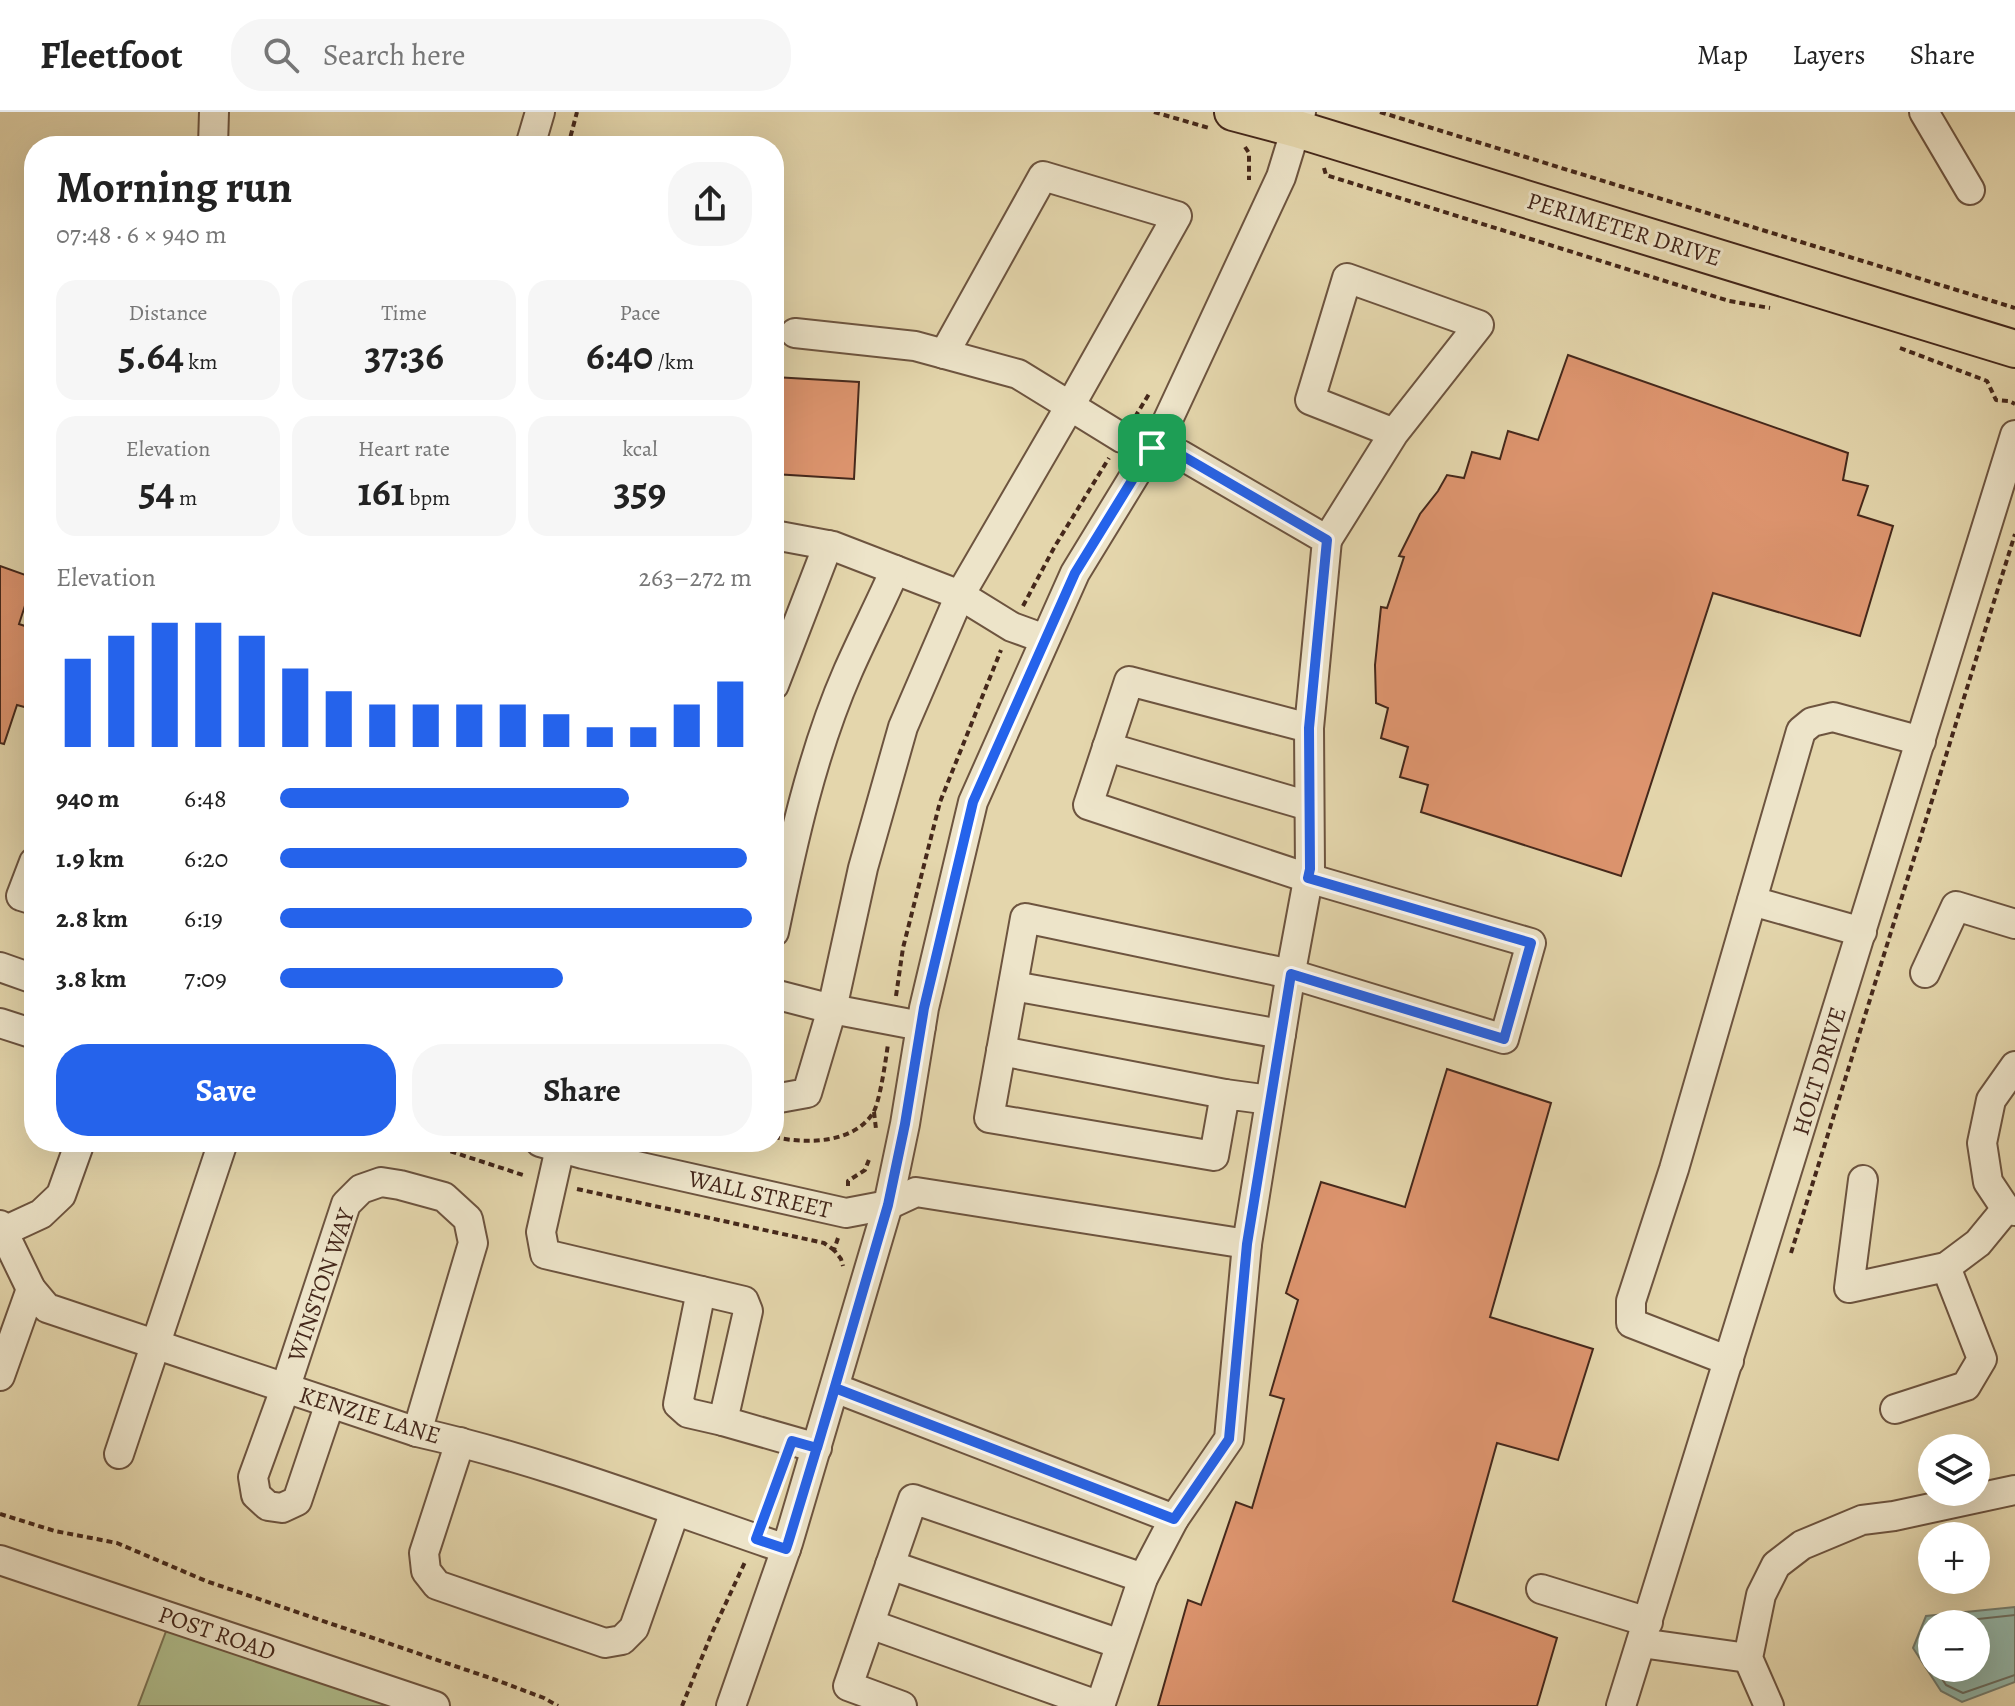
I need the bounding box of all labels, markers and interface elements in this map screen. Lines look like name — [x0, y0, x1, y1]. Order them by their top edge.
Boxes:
search box — [231, 19, 791, 91]
text: Fleetfoot — [40, 29, 183, 81]
icon: search — [259, 33, 303, 77]
text: Search here — [323, 35, 465, 75]
text: Map — [1697, 36, 1748, 74]
text: Layers — [1792, 36, 1865, 74]
text: Share — [1909, 36, 1975, 74]
text: Morning run — [56, 157, 292, 217]
button: share — [668, 162, 752, 246]
street label: PERIMETER DRIVE — [1523, 184, 1725, 274]
text: 07:48 · 6 × 940 m — [56, 217, 227, 252]
text: Distance — [129, 298, 207, 328]
text: Time — [381, 298, 427, 328]
text: Pace — [620, 298, 660, 328]
text: 5.64 — [118, 328, 184, 383]
text: 37:36 — [364, 328, 444, 383]
text: 6:40 — [586, 328, 653, 383]
text: km — [184, 347, 218, 377]
text: /km — [653, 347, 694, 377]
pin — [1118, 414, 1186, 482]
icon: arrive — [1130, 426, 1174, 470]
text: Elevation — [126, 434, 210, 464]
text: Heart rate — [358, 434, 450, 464]
text: kcal — [622, 434, 658, 464]
text: 54 — [139, 464, 175, 519]
text: 161 — [358, 464, 405, 519]
text: 359 — [614, 464, 666, 519]
text: m — [175, 483, 197, 513]
text: bpm — [405, 483, 450, 513]
text: Elevation — [56, 560, 156, 595]
text: 263–272 m — [639, 560, 752, 595]
text: 940 m — [56, 781, 120, 816]
text: 6:48 — [184, 781, 227, 816]
text: 1.9 km — [56, 841, 124, 876]
text: 6:20 — [184, 841, 228, 876]
text: 2.8 km — [56, 901, 128, 936]
text: 6:19 — [184, 901, 223, 936]
text: 3.8 km — [56, 961, 127, 996]
text: 7:09 — [184, 961, 227, 996]
street label: HOLT DRIVE — [1784, 1003, 1854, 1139]
button: Save — [56, 1044, 396, 1136]
button: Share — [412, 1044, 752, 1136]
street label: WALL STREET — [684, 1162, 835, 1226]
street label: WINSTON WAY — [280, 1203, 362, 1367]
street label: KENZIE LANE — [296, 1378, 444, 1452]
map controls — [1918, 1434, 1990, 1682]
button: layers — [1918, 1434, 1990, 1506]
button: + — [1918, 1522, 1990, 1594]
street label: POST ROAD — [154, 1598, 280, 1668]
button: − — [1918, 1610, 1990, 1682]

